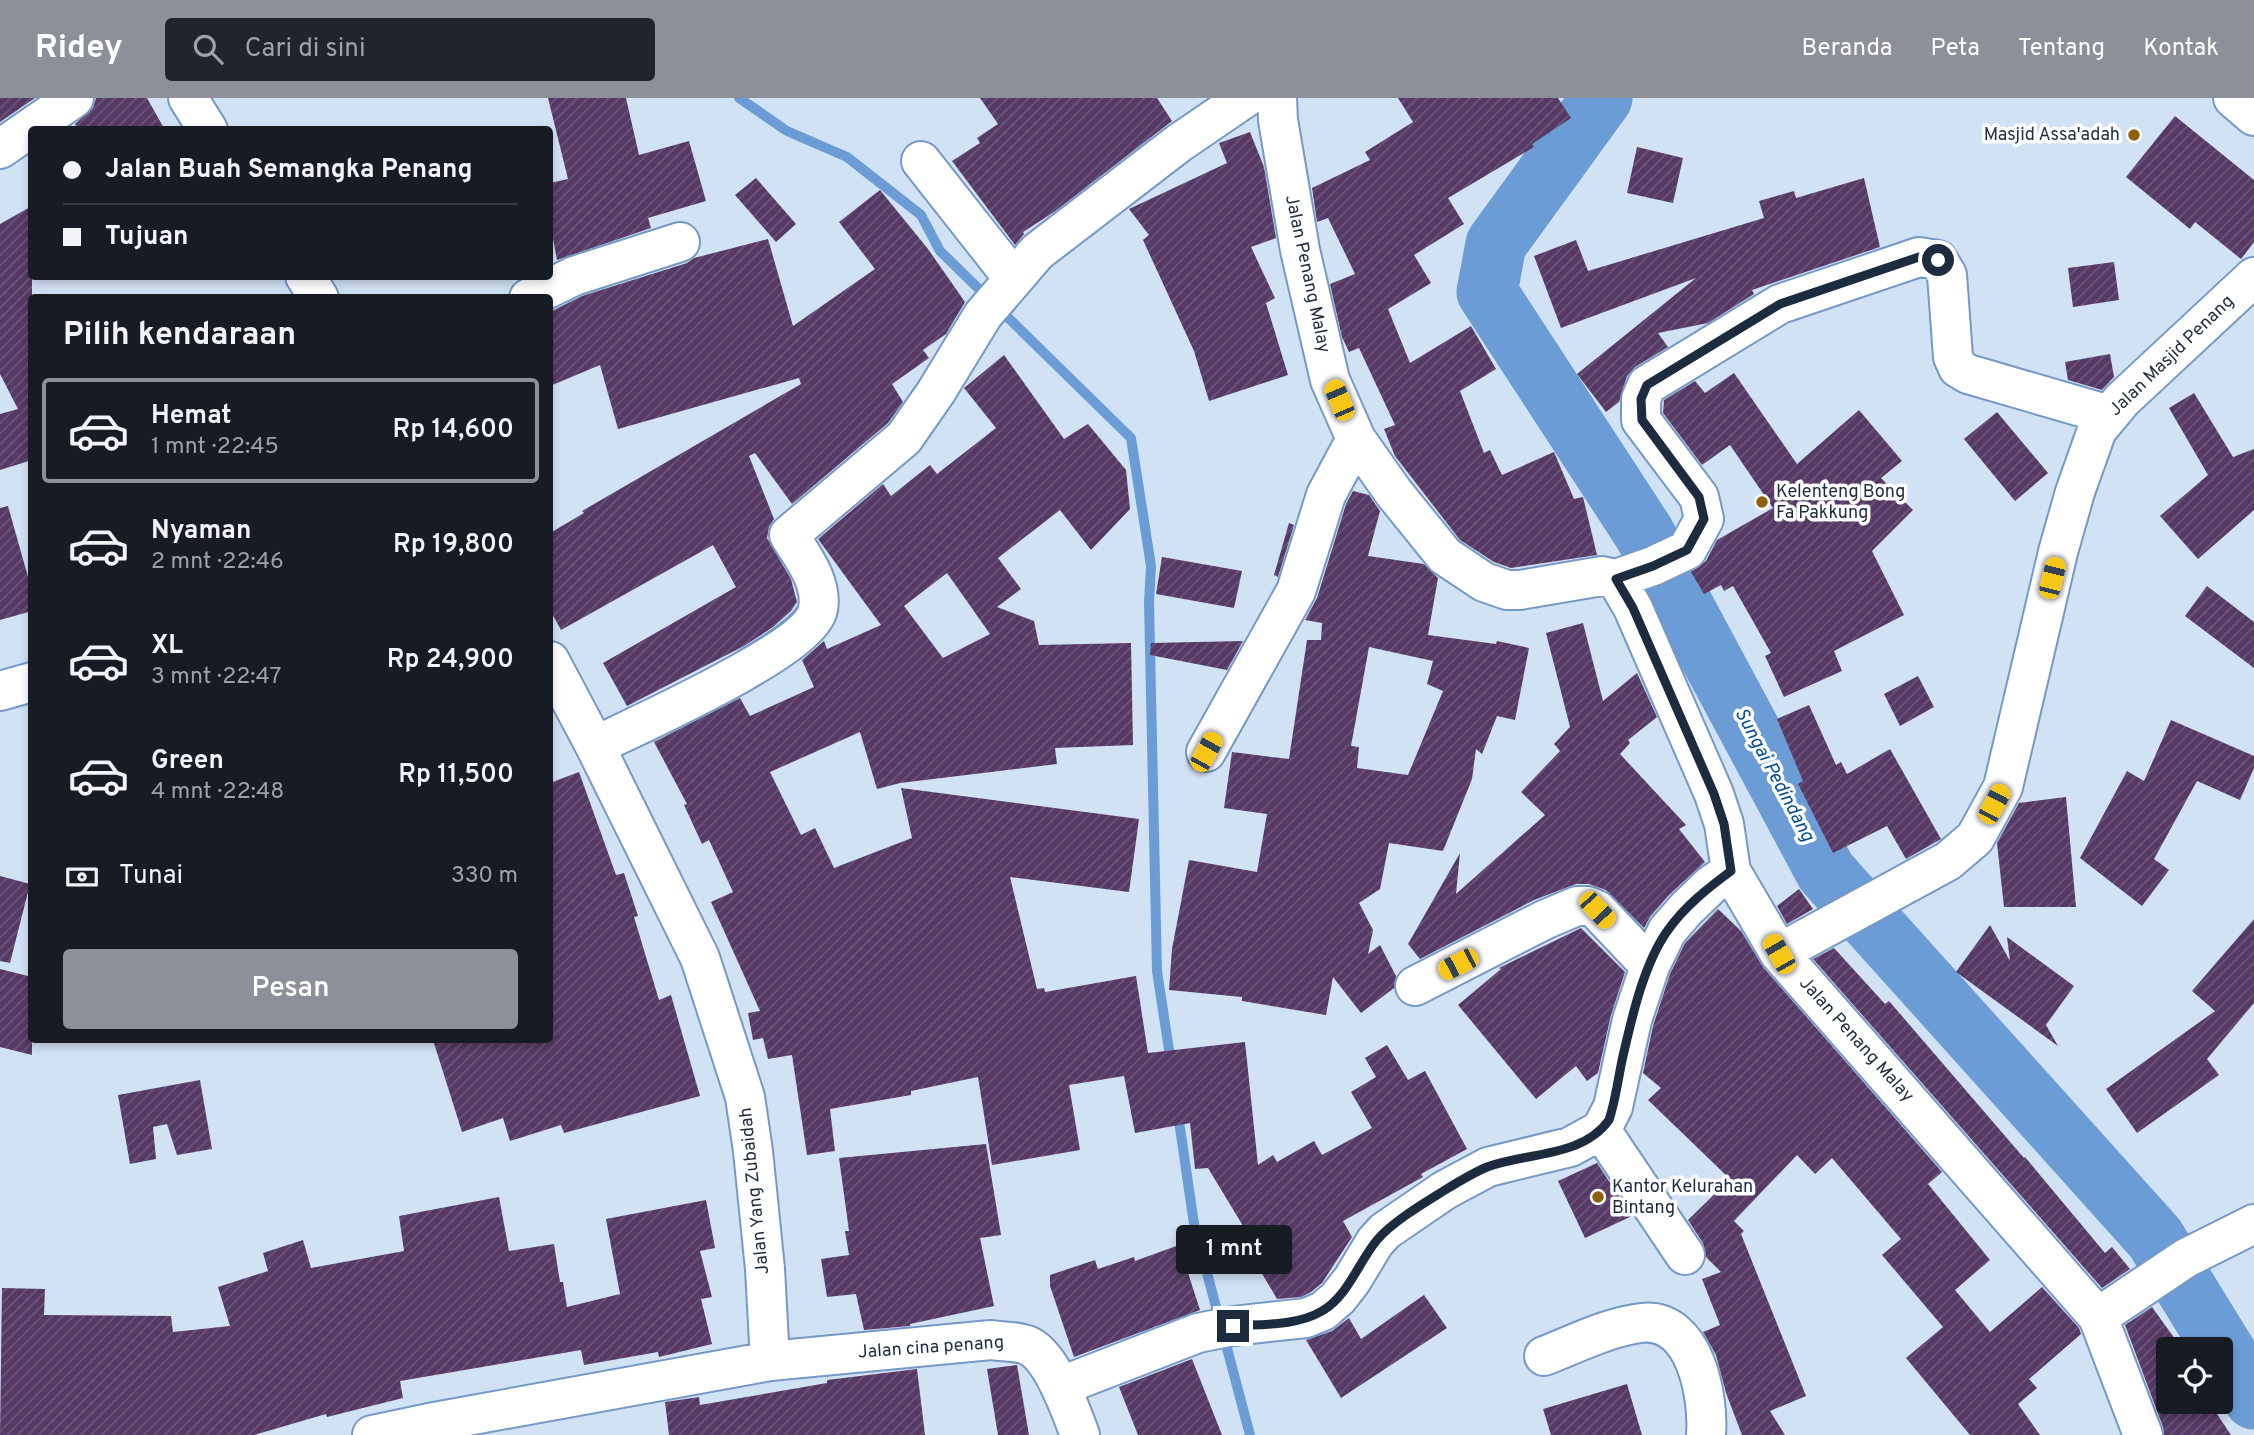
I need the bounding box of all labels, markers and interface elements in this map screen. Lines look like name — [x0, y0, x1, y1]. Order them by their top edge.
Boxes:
search box — [165, 18, 655, 81]
text: Ridey — [35, 28, 123, 70]
icon: search — [189, 30, 227, 68]
text: Cari di sini — [245, 33, 366, 66]
text: Beranda — [1802, 34, 1893, 64]
text: Peta — [1931, 34, 1980, 64]
text: Tentang — [2018, 34, 2105, 64]
text: Kontak — [2143, 34, 2219, 64]
place label: Masjid Assa'adah — [1984, 124, 2120, 147]
marker: Masjid Assa'adah — [2126, 127, 2142, 143]
text: Jalan Buah Semangka Penang — [105, 154, 472, 187]
street label: Jalan Penang Malay — [1279, 193, 1335, 355]
text: Tujuan — [105, 221, 189, 254]
route start — [1922, 244, 1954, 276]
street label: Jalan Masjid Penang — [2105, 290, 2239, 422]
text: Pilih kendaraan — [63, 316, 296, 356]
car — [1322, 377, 1357, 423]
icon: car — [67, 399, 130, 462]
text: Hemat — [151, 400, 231, 433]
text: Rp 14,600 — [392, 414, 514, 447]
text: 1 mnt · 22:45 — [151, 433, 279, 462]
place label: Kelenteng Bong Fa Pakkung — [1776, 481, 1905, 525]
marker: Kelenteng Bong Fa Pakkung — [1754, 494, 1770, 510]
icon: car — [67, 514, 130, 577]
text: Nyaman — [151, 515, 251, 548]
text: Rp 19,800 — [393, 529, 514, 562]
text: 2 mnt · 22:46 — [151, 548, 284, 577]
car — [2037, 555, 2068, 601]
icon: car — [67, 629, 130, 692]
text: XL — [151, 630, 183, 663]
text: Rp 24,900 — [387, 644, 514, 677]
text: 3 mnt · 22:47 — [151, 663, 282, 692]
water label: Sungai Pedindang — [1729, 704, 1820, 847]
car — [1187, 729, 1226, 775]
icon: car — [67, 744, 130, 807]
text: Green — [151, 745, 224, 778]
text: Rp 11,500 — [398, 759, 514, 792]
text: 4 mnt · 22:48 — [151, 778, 284, 807]
car — [1975, 781, 2014, 827]
icon: cash — [63, 858, 101, 896]
text: Tunai — [119, 860, 183, 893]
text: 330 m — [451, 862, 518, 891]
car — [1575, 887, 1620, 933]
car — [1760, 931, 1799, 977]
car — [1435, 945, 1482, 983]
button: Pesan — [63, 949, 518, 1029]
street label: Jalan Penang Malay — [1794, 972, 1918, 1108]
street label: Jalan Yang Zubaidah — [735, 1106, 775, 1276]
place label: Kantor Kelurahan Bintang — [1612, 1176, 1753, 1220]
marker: Kantor Kelurahan Bintang — [1590, 1189, 1606, 1205]
callout: 1 mnt — [1175, 1224, 1291, 1274]
text: 1 mnt — [1206, 1235, 1262, 1264]
route end — [1217, 1310, 1249, 1342]
street label: Jalan cina penang — [857, 1331, 1005, 1365]
map controls — [2156, 1337, 2233, 1414]
button: locate — [2156, 1337, 2233, 1414]

